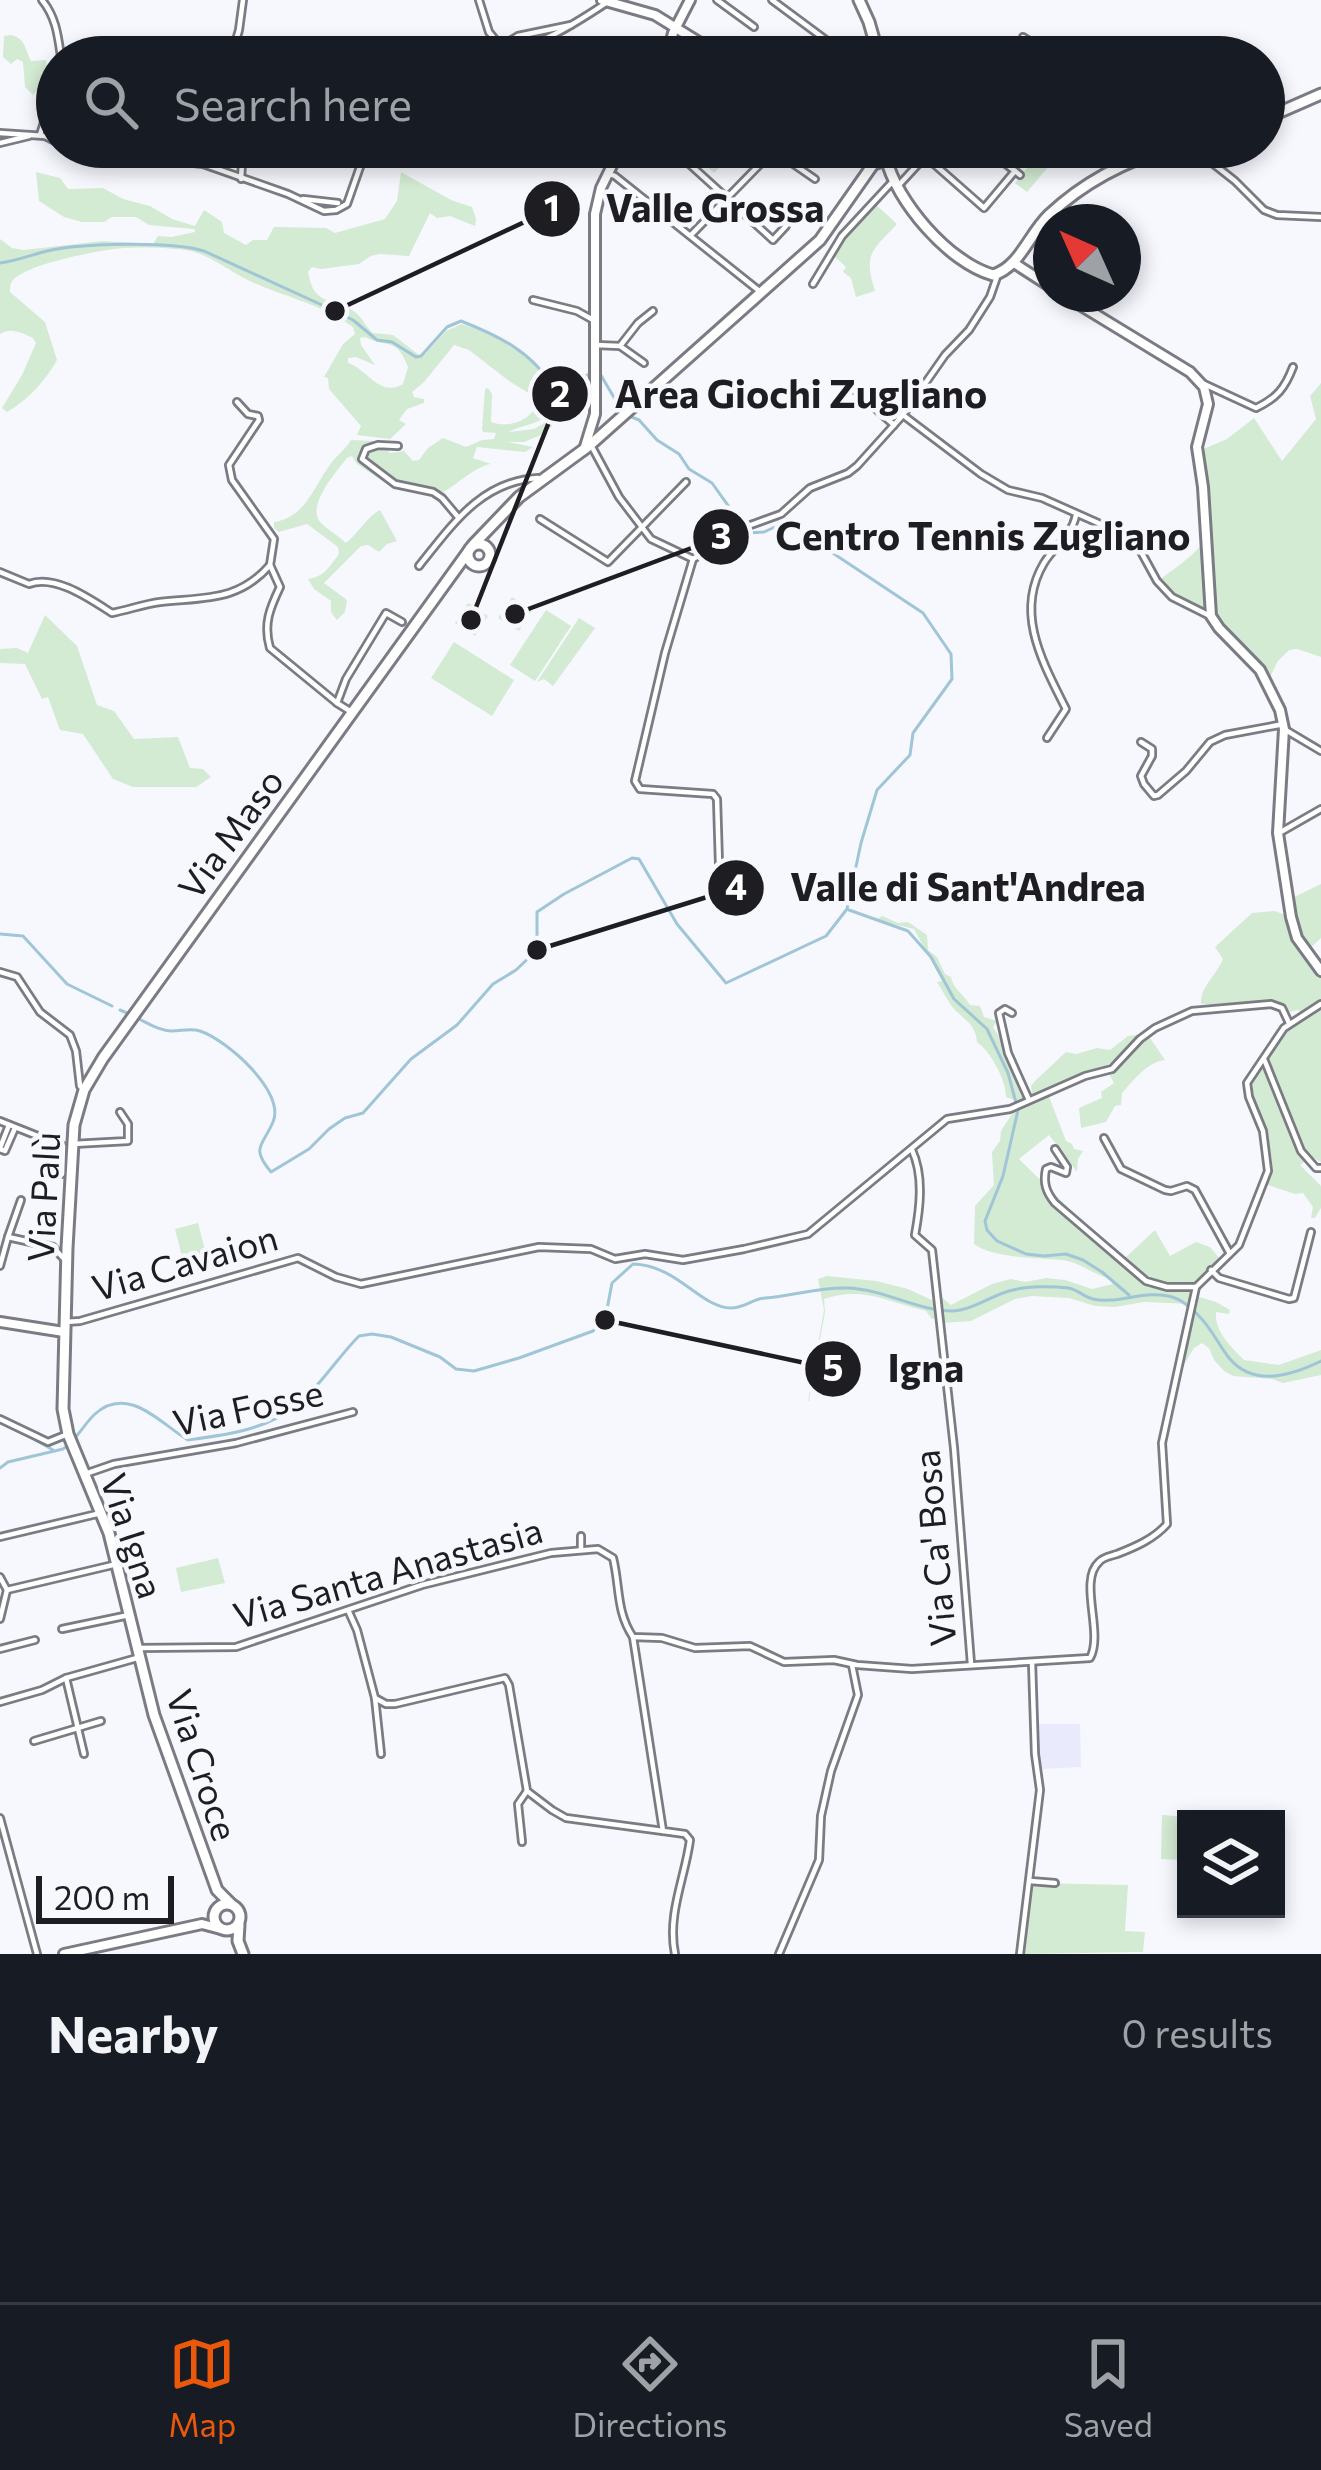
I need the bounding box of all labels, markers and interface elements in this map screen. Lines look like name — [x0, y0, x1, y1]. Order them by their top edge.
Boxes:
search box — [36, 36, 1285, 168]
icon: search — [78, 69, 144, 135]
text: Search here — [174, 75, 412, 130]
callout: Valle Grossa — [522, 171, 849, 246]
text: Valle Grossa — [606, 182, 824, 230]
text: 1 — [544, 184, 560, 228]
north arrow — [1033, 204, 1141, 312]
callout: Area Giochi Zugliano — [530, 357, 1011, 432]
text: Area Giochi Zugliano — [615, 368, 987, 416]
text: 2 — [550, 370, 570, 414]
callout: Centro Tennis Zugliano — [691, 499, 1214, 574]
text: Centro Tennis Zugliano — [775, 510, 1191, 558]
text: 3 — [711, 512, 731, 556]
street label: Via Maso — [167, 759, 291, 907]
callout: Valle di Sant'Andrea — [706, 850, 1170, 925]
text: Valle di Sant'Andrea — [790, 861, 1146, 909]
text: 4 — [725, 863, 747, 907]
street label: Via Palù — [17, 1131, 67, 1263]
street label: Via Cavaion — [87, 1214, 282, 1309]
callout: Igna — [803, 1331, 988, 1406]
text: Igna — [888, 1342, 964, 1390]
text: 5 — [823, 1344, 844, 1388]
street label: Via Fosse — [168, 1369, 327, 1443]
street label: Via Ca' Bosa — [903, 1448, 964, 1648]
street label: Via Igna — [93, 1467, 175, 1603]
street label: Via Santa Anastasia — [228, 1506, 547, 1636]
street label: Via Croce — [159, 1683, 249, 1846]
map controls — [1177, 1810, 1285, 1918]
button: layers — [1177, 1810, 1285, 1918]
scale bar — [36, 1870, 174, 1923]
text: 200 m — [54, 1876, 150, 1917]
text: Nearby — [48, 2001, 218, 2064]
text: 0 results — [1121, 2008, 1273, 2056]
tab: Map — [168, 2331, 236, 2444]
tab: Directions — [573, 2331, 727, 2444]
tab: Saved — [1064, 2331, 1153, 2444]

